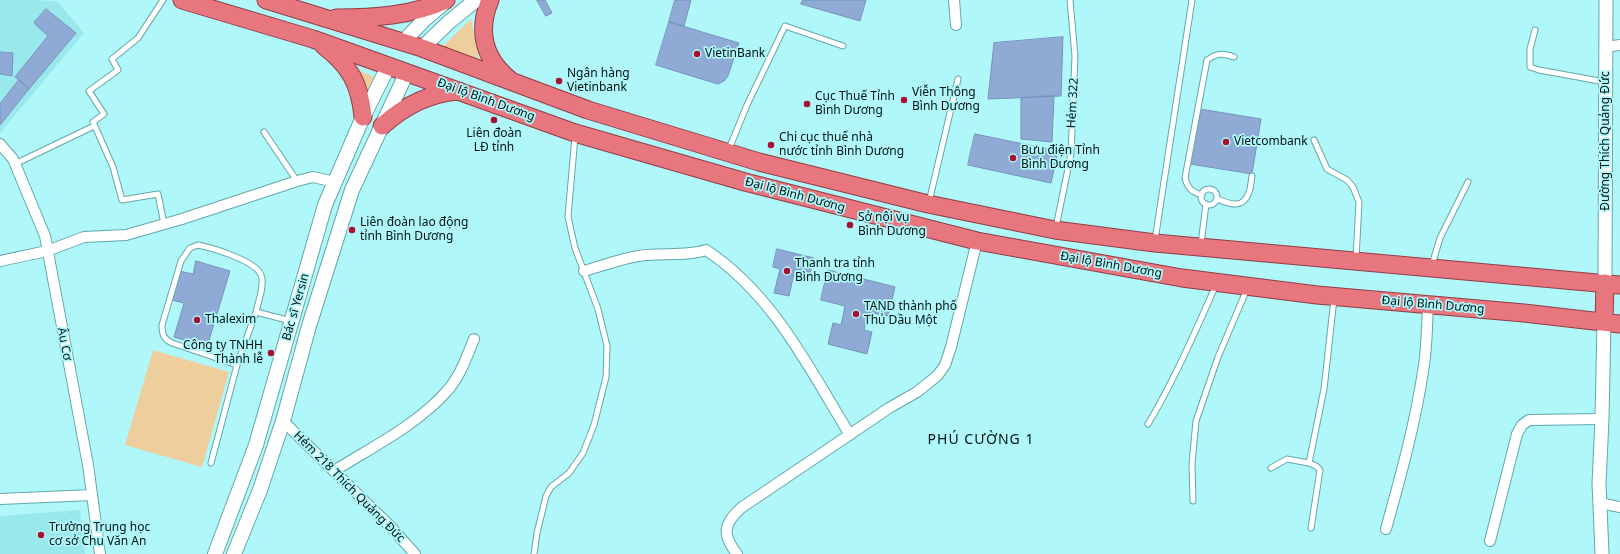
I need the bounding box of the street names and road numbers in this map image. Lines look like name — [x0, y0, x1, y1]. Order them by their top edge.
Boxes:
street label: Đường Thích Quảng Đức — [1599, 71, 1613, 211]
street label: Đại lộ Bình Dương — [435, 76, 537, 124]
street label: Hẻm 322 — [1064, 77, 1082, 129]
street label: Đại lộ Bình Dương — [743, 175, 847, 215]
street label: Đại lộ Bình Dương — [1059, 249, 1163, 281]
street label: Bác sĩ Yersin — [279, 272, 313, 342]
street label: Đại lộ Bình Dương — [1381, 293, 1485, 317]
street label: Âu Cơ — [54, 326, 74, 362]
street label: Hẻm 218 Thích Quảng Đức — [290, 428, 408, 546]

